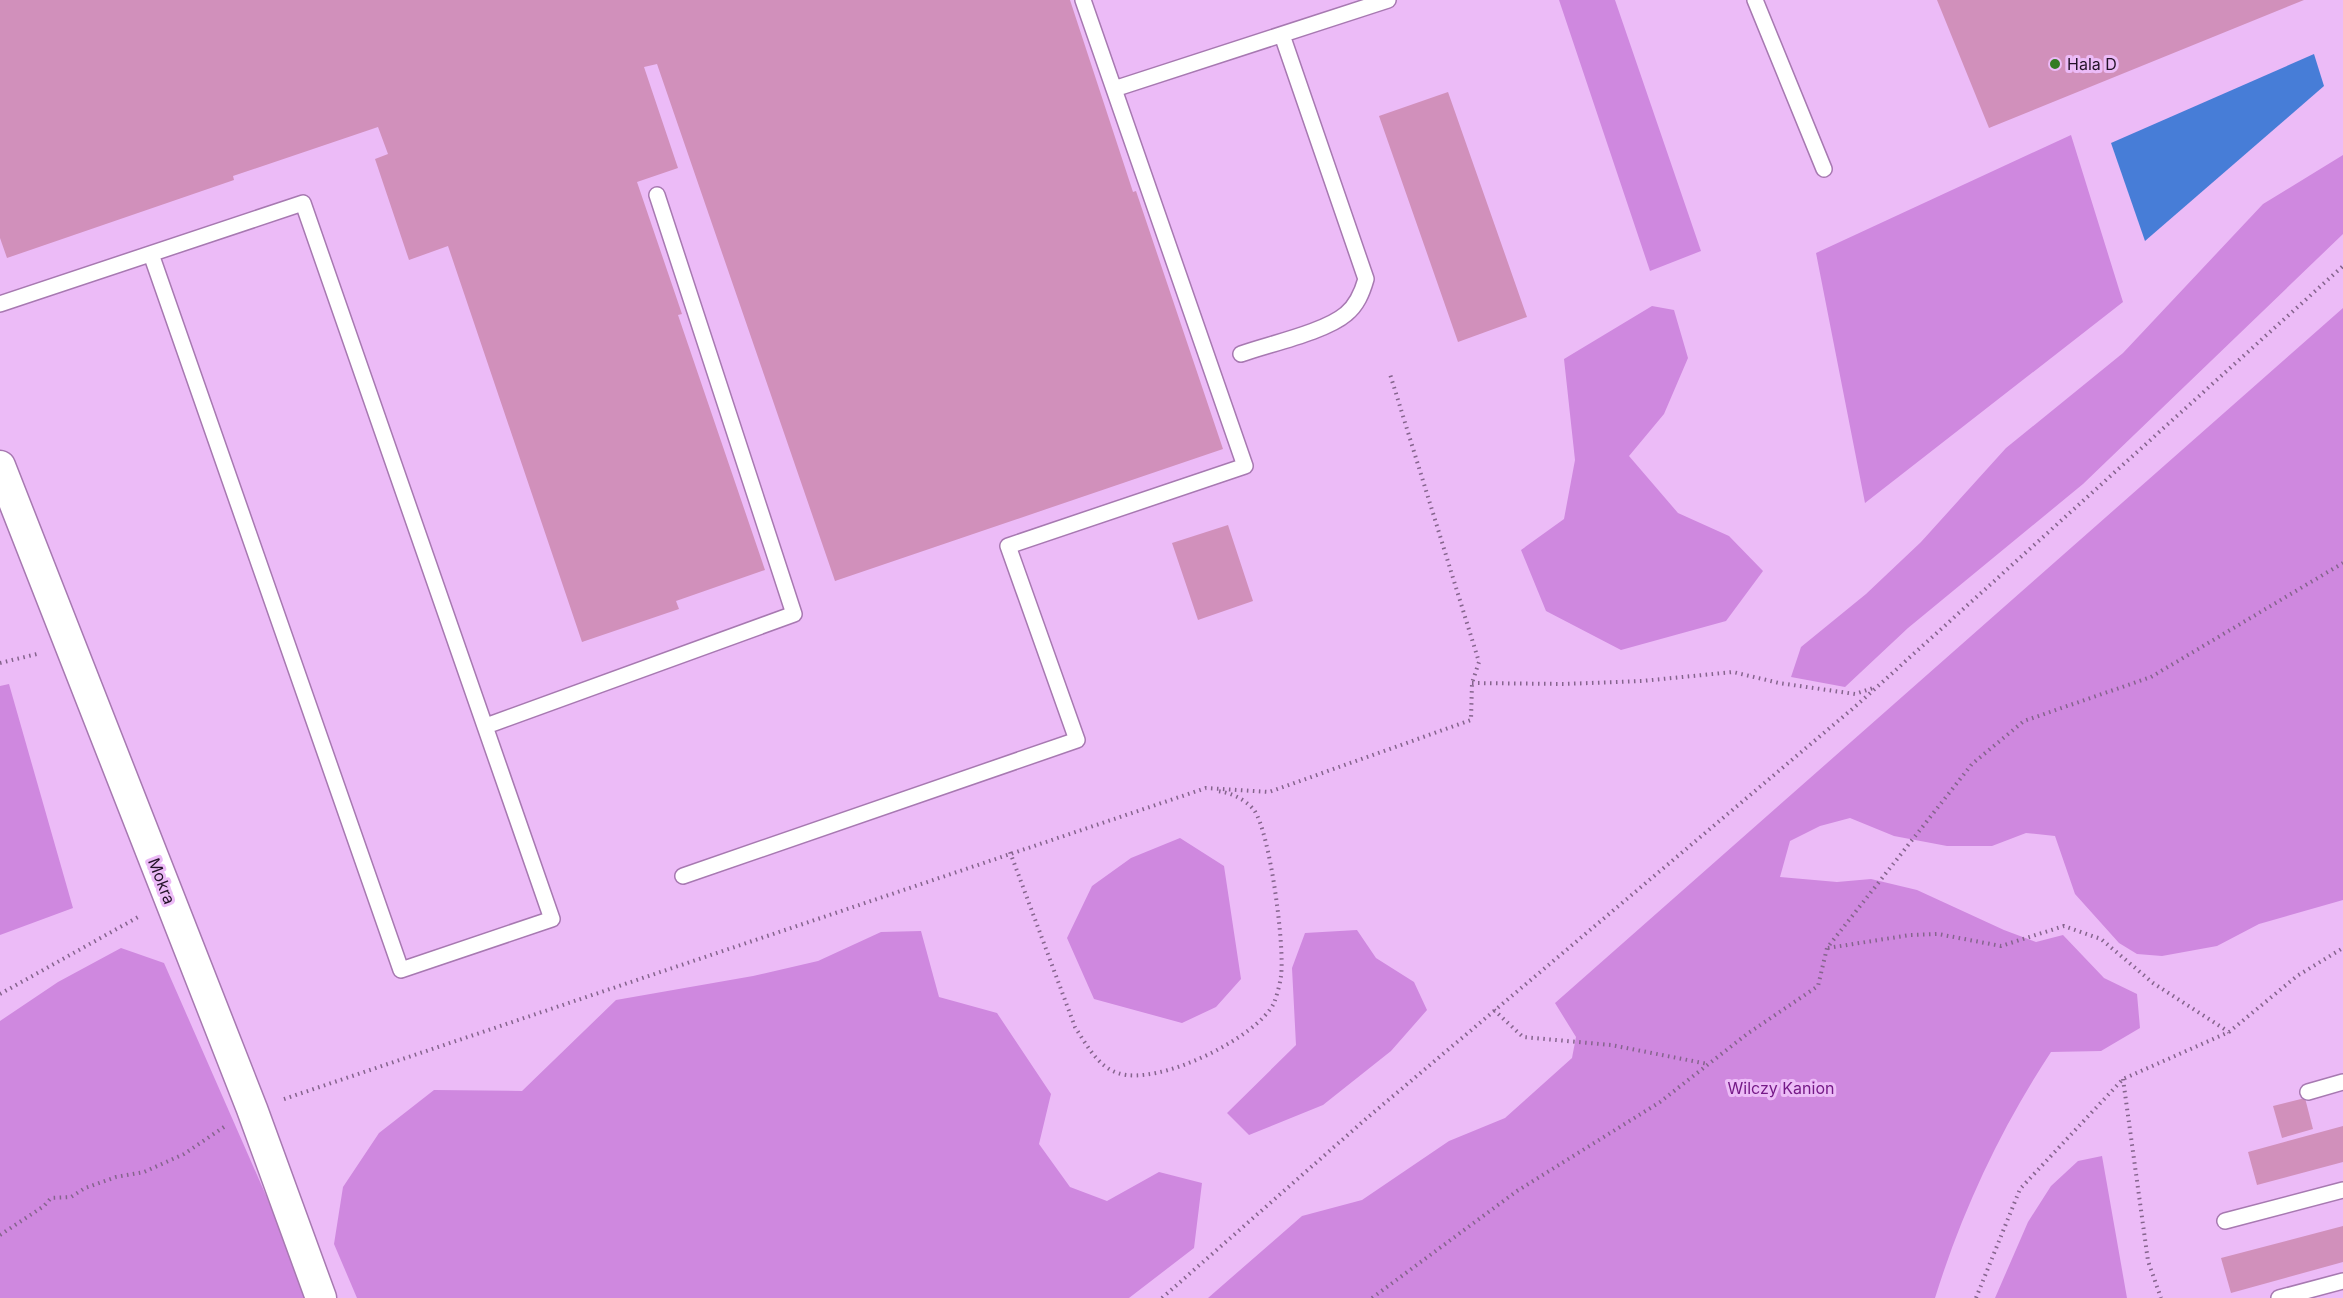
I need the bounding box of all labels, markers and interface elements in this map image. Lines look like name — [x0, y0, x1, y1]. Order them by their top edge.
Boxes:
place label: Hala D — [2067, 54, 2117, 74]
marker: Hala D — [2048, 57, 2062, 71]
street label: Mokra — [144, 855, 180, 907]
park label: Wilczy Kanion — [1728, 1078, 1834, 1098]

